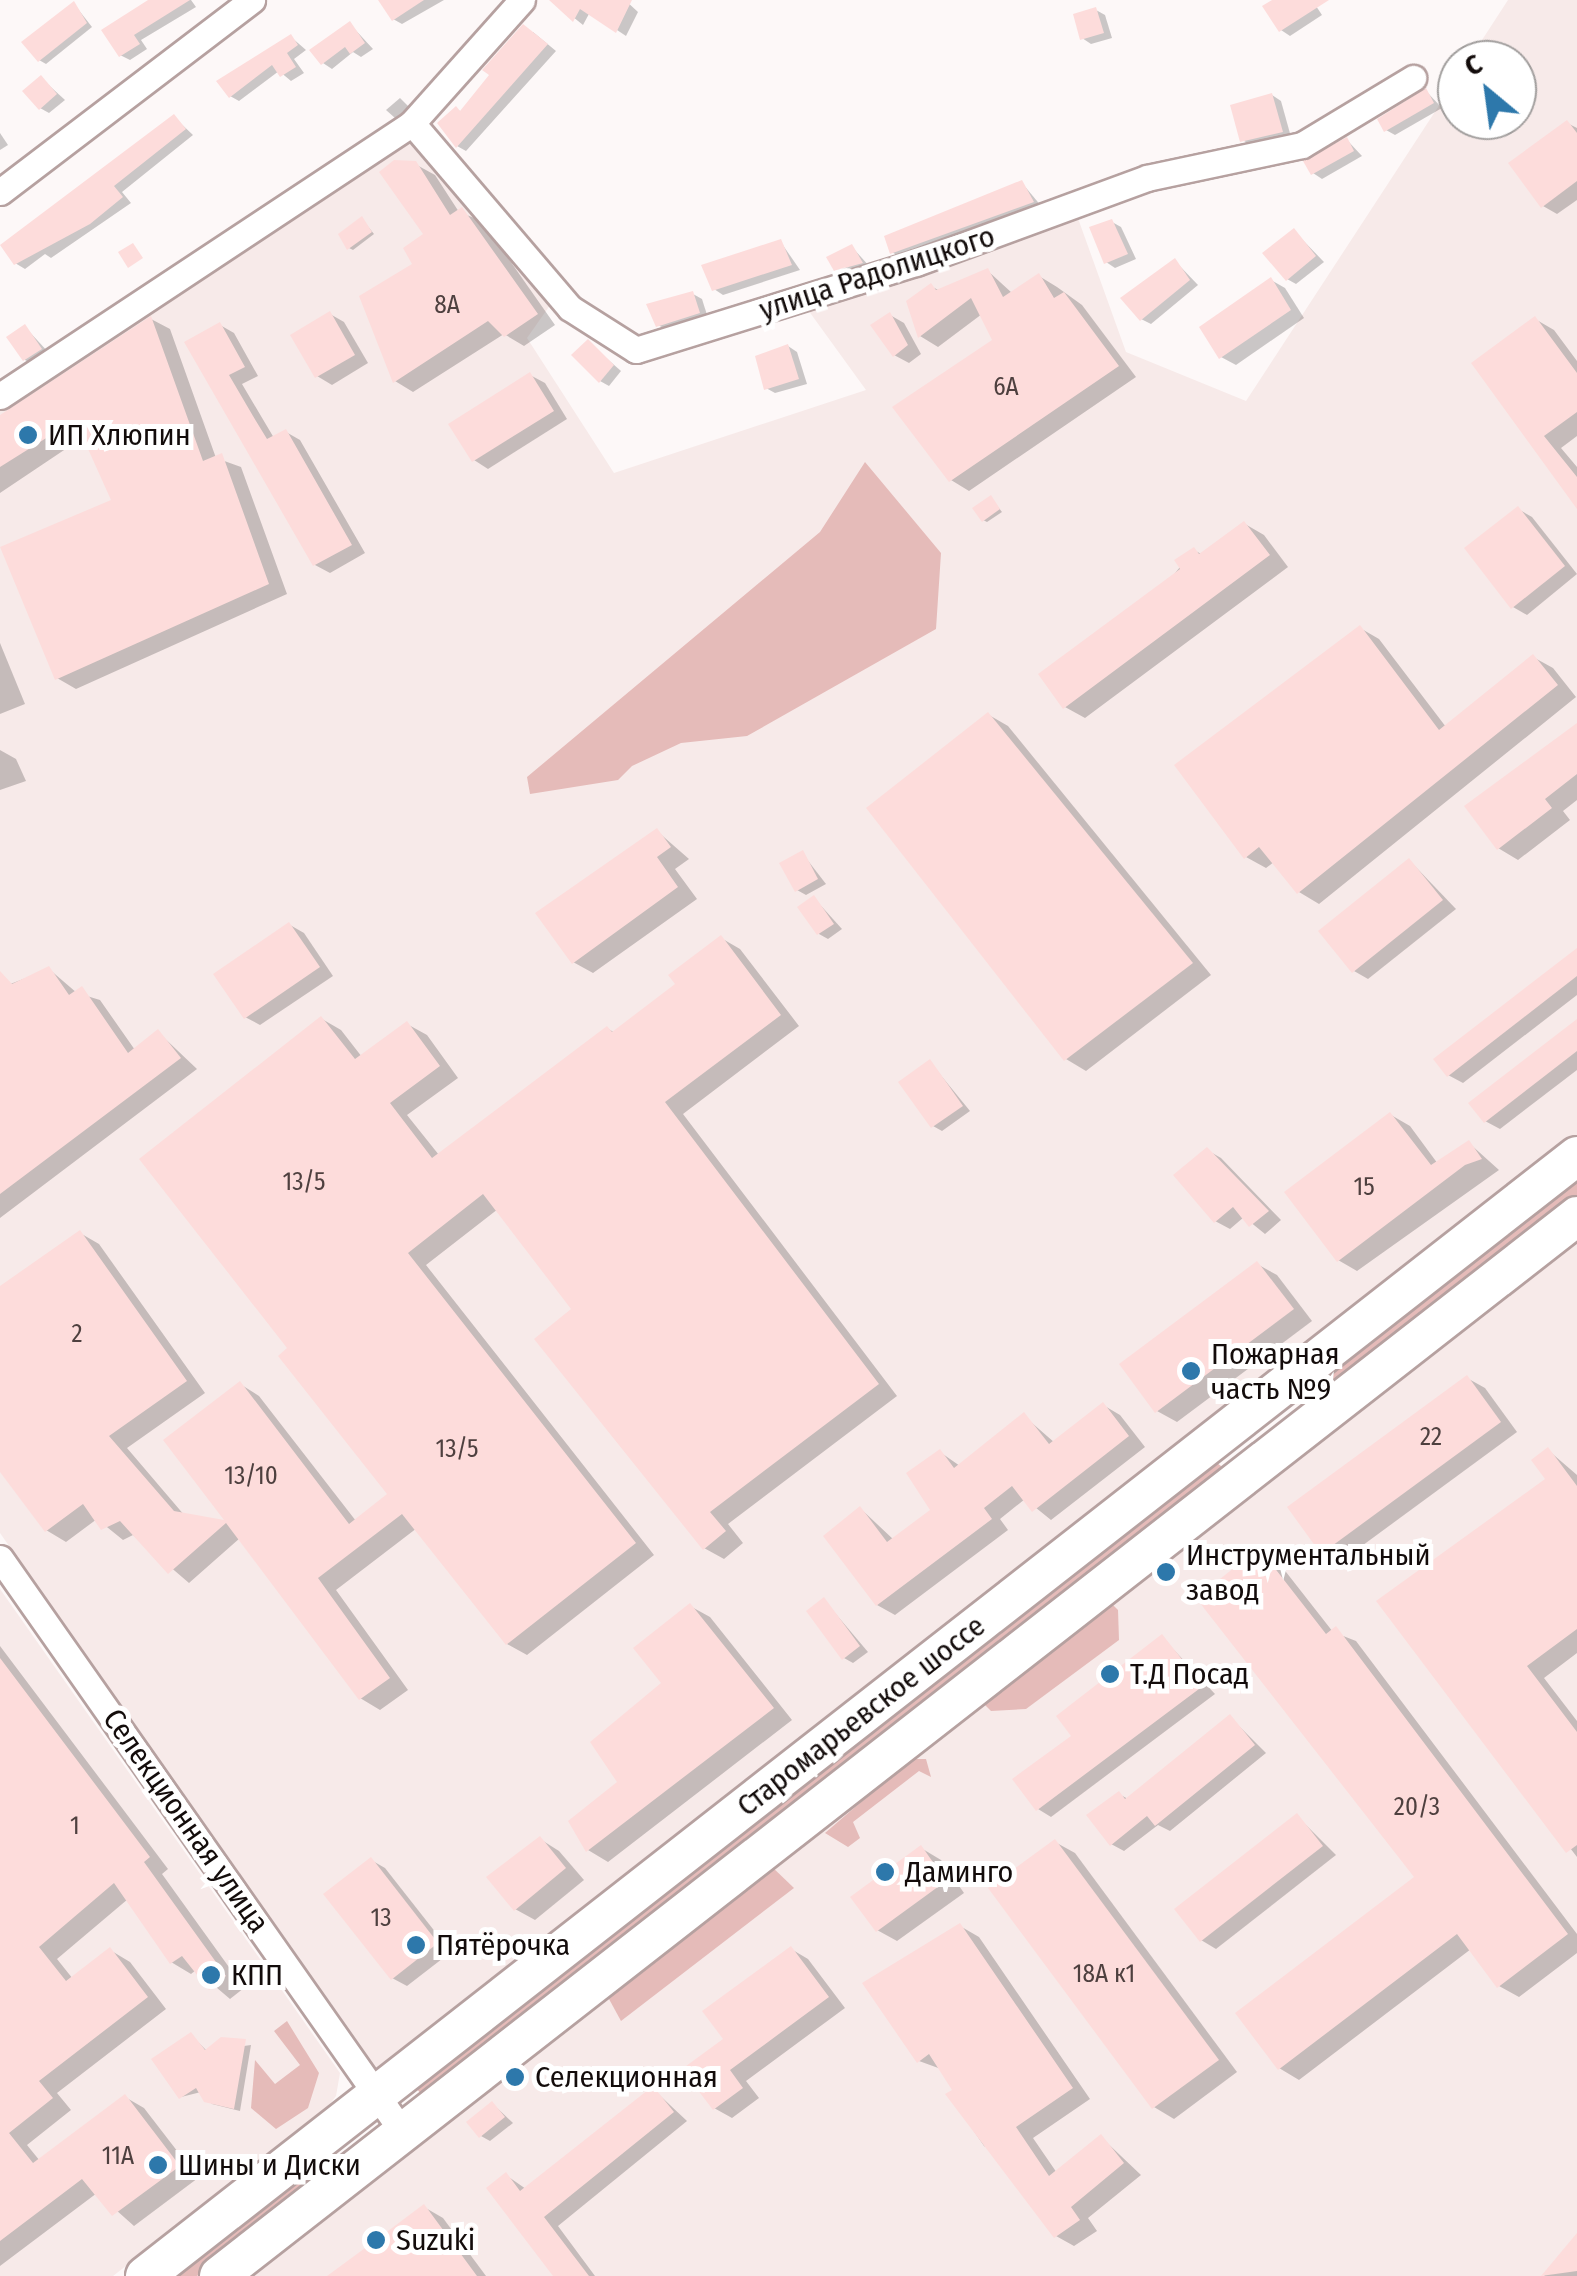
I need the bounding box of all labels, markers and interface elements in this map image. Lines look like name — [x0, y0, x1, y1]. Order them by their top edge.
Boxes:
north arrow — [1437, 40, 1537, 140]
text: С — [1459, 47, 1488, 83]
street label: улица Радолицкого — [755, 218, 999, 328]
house number: 8А — [434, 290, 460, 320]
house number: 6А — [993, 372, 1019, 402]
place label: ИП Хлюпин — [48, 417, 191, 453]
marker: ИП Хлюпин — [17, 424, 39, 446]
house number: 13/5 — [282, 1167, 326, 1197]
house number: 15 — [1353, 1172, 1375, 1202]
house number: 2 — [71, 1319, 83, 1349]
place label: Пожарная часть №9 — [1211, 1336, 1340, 1406]
marker: Пожарная часть №9 — [1180, 1360, 1202, 1382]
house number: 22 — [1420, 1422, 1442, 1452]
house number: 13/5 — [435, 1434, 479, 1464]
house number: 13/10 — [224, 1461, 278, 1491]
place label: Инструментальный завод — [1186, 1537, 1431, 1608]
marker: Инструментальный завод — [1155, 1561, 1177, 1583]
street label: Старомарьевское шоссе — [730, 1608, 992, 1824]
place label: Т.Д Посад — [1130, 1656, 1249, 1692]
marker: Т.Д Посад — [1099, 1663, 1121, 1685]
street label: Селекционная улица — [95, 1702, 277, 1940]
house number: 20/3 — [1394, 1792, 1440, 1822]
house number: 1 — [70, 1811, 80, 1841]
place label: Даминго — [905, 1854, 1013, 1890]
marker: Даминго — [874, 1861, 896, 1883]
house number: 13 — [370, 1903, 392, 1933]
place label: Пятёрочка — [436, 1927, 570, 1963]
marker: Пятёрочка — [405, 1934, 427, 1956]
place label: КПП — [231, 1957, 283, 1993]
house number: 18А к1 — [1073, 1959, 1135, 1989]
marker: КПП — [200, 1964, 222, 1986]
place label: Селекционная — [535, 2059, 718, 2095]
marker: Селекционная — [504, 2066, 526, 2088]
house number: 11А — [102, 2141, 134, 2171]
place label: Шины и Диски — [178, 2147, 361, 2183]
marker: Шины и Диски — [147, 2154, 169, 2176]
place label: Suzuki — [396, 2222, 475, 2258]
marker: Suzuki — [365, 2229, 387, 2251]

